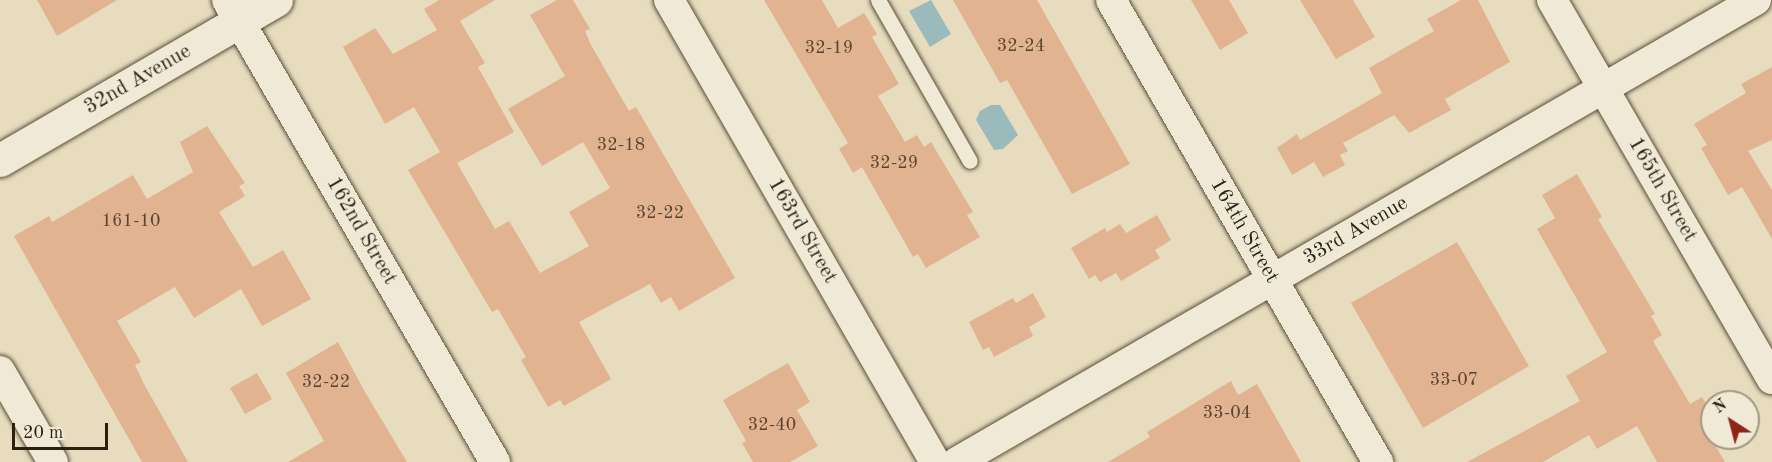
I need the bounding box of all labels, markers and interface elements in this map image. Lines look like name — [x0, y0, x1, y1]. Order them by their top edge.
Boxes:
house number: 32-24 — [997, 35, 1045, 57]
house number: 32-19 — [805, 37, 853, 59]
street label: 32nd Avenue — [80, 39, 196, 121]
street label: 165th Street — [1622, 133, 1702, 247]
house number: 32-18 — [597, 134, 645, 156]
house number: 32-29 — [870, 152, 918, 174]
street label: 162nd Street — [320, 173, 402, 289]
street label: 163rd Street — [762, 174, 842, 288]
street label: 164th Street — [1204, 174, 1284, 288]
street label: 33rd Avenue — [1299, 191, 1413, 271]
house number: 32-22 — [636, 202, 684, 224]
house number: 161-10 — [102, 210, 160, 232]
house number: 33-07 — [1430, 369, 1478, 391]
house number: 32-22 — [302, 371, 350, 393]
north arrow — [1700, 390, 1760, 450]
text: N — [1711, 397, 1730, 417]
house number: 33-04 — [1203, 402, 1251, 424]
scale bar — [15, 411, 111, 449]
house number: 32-40 — [748, 414, 796, 436]
text: 20 m — [23, 424, 63, 442]

